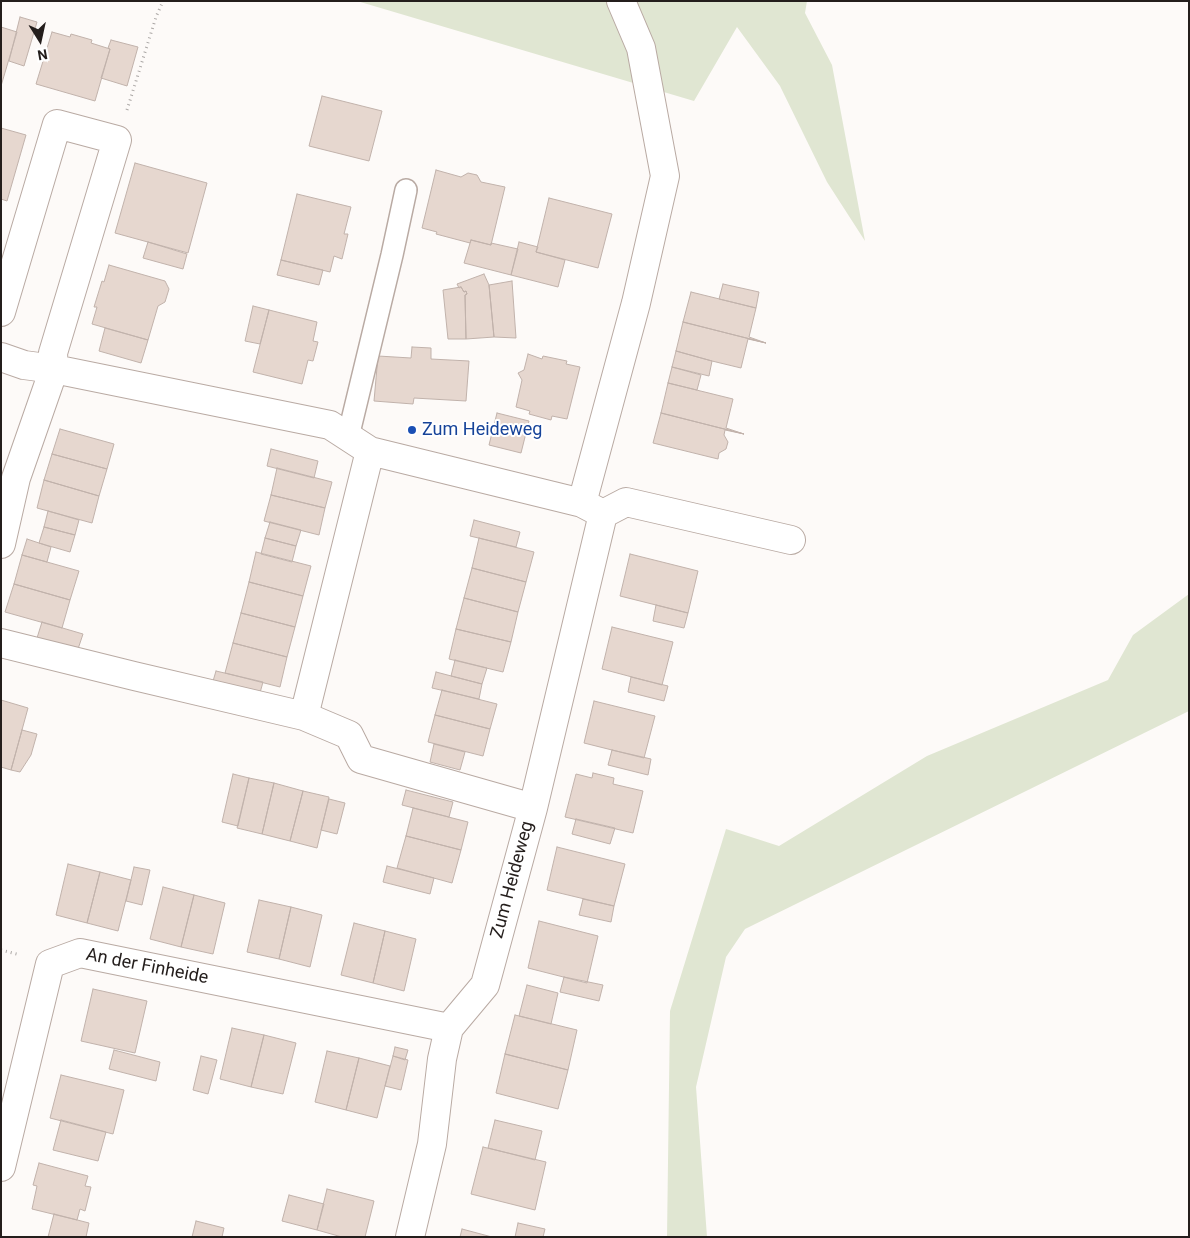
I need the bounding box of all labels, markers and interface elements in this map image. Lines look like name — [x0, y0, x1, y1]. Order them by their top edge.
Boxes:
north arrow — [15, 15, 65, 65]
text: N — [36, 46, 49, 64]
place label: Zum Heideweg — [422, 419, 542, 441]
marker: Zum Heideweg — [406, 424, 418, 436]
street label: Zum Heideweg — [487, 819, 539, 941]
street label: An der Finheide — [84, 945, 210, 989]

